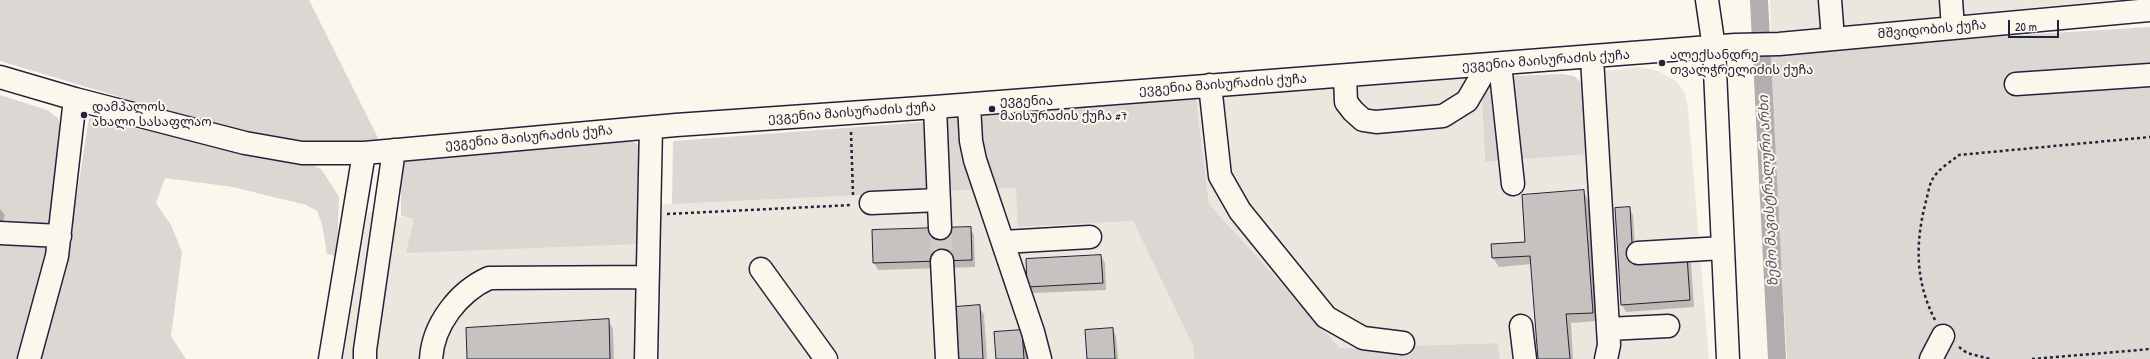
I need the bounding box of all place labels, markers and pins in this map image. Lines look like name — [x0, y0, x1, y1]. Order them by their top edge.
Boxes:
place label: ალექსანდრე თვალჭრელიძის ქუჩა — [1670, 48, 1813, 79]
marker: ალექსანდრე თვალჭრელიძის ქუჩა — [1657, 58, 1667, 68]
place label: ევგენია მაისურაძის ქუჩა #7 — [1000, 94, 1127, 125]
place label: დამპალოს ახალი სასაფლაო — [92, 100, 212, 131]
marker: ევგენია მაისურაძის ქუჩა #7 — [987, 104, 997, 114]
marker: დამპალოს ახალი სასაფლაო — [79, 110, 89, 120]

